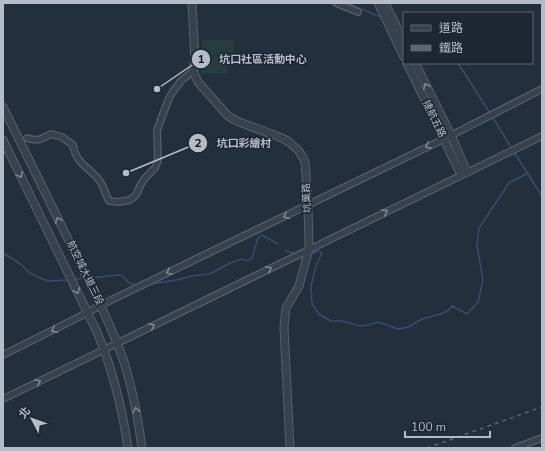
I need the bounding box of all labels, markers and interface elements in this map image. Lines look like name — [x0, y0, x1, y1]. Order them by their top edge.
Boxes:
legend — [403, 12, 533, 64]
text: 道路 — [439, 20, 463, 36]
text: 鐵路 — [439, 40, 463, 56]
callout: 坑口社區活動中心 — [191, 47, 315, 70]
text: 1 — [197, 51, 205, 67]
text: 坑口社區活動中心 — [219, 52, 307, 67]
one-way arrow — [423, 83, 431, 90]
street label: 捷航五路 — [419, 98, 449, 140]
callout: 坑口彩繪村 — [188, 131, 279, 154]
text: 2 — [194, 135, 202, 151]
text: 坑口彩繪村 — [217, 136, 272, 151]
one-way arrow — [424, 141, 432, 149]
one-way arrow — [15, 170, 23, 178]
street label: 坑菓路 — [299, 183, 315, 213]
one-way arrow — [381, 209, 389, 217]
one-way arrow — [282, 211, 290, 219]
one-way arrow — [55, 217, 63, 224]
street label: 航空城大道三段 — [63, 238, 107, 308]
one-way arrow — [264, 266, 272, 274]
one-way arrow — [165, 267, 173, 275]
one-way arrow — [73, 287, 80, 295]
one-way arrow — [148, 323, 155, 331]
one-way arrow — [50, 325, 58, 333]
one-way arrow — [34, 379, 41, 387]
north arrow — [12, 399, 52, 439]
text: 北 — [16, 404, 34, 422]
one-way arrow — [132, 406, 140, 413]
scale bar — [405, 413, 490, 439]
text: 100 m — [411, 419, 446, 435]

